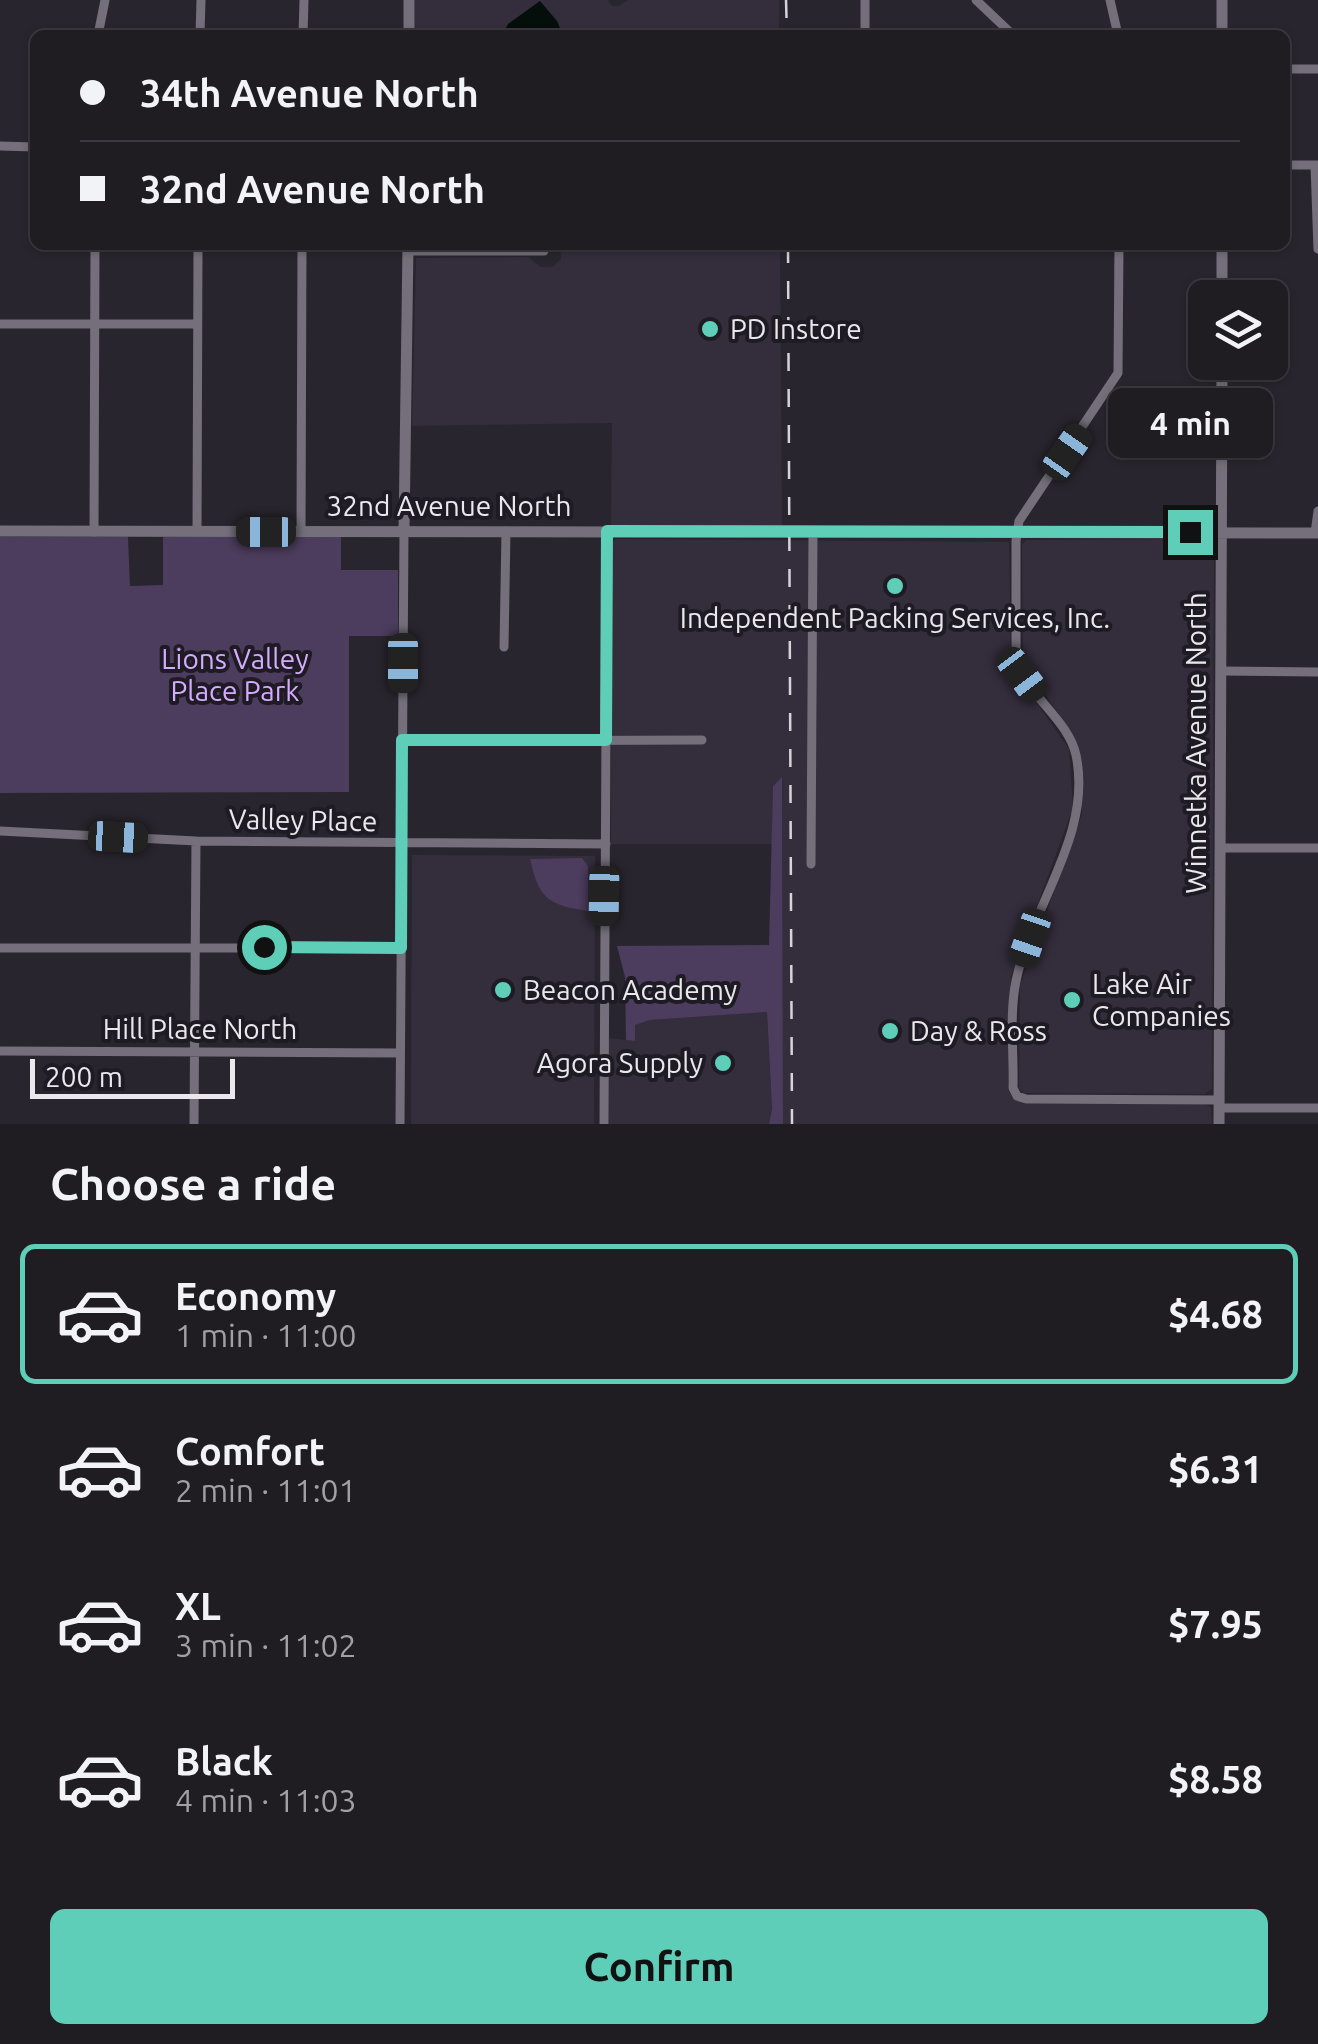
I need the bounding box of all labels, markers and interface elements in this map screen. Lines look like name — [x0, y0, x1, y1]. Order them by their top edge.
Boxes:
text: 34th Avenue North — [140, 72, 479, 114]
text: 32nd Avenue North — [140, 168, 485, 210]
map controls — [1188, 280, 1288, 380]
button: layers — [1188, 280, 1288, 380]
place label: PD Instore — [730, 313, 862, 344]
marker: PD Instore — [699, 318, 721, 340]
callout: 4 min — [1108, 387, 1272, 457]
text: 4 min — [1150, 405, 1231, 441]
car — [1038, 419, 1096, 485]
street label: 32nd Avenue North — [326, 490, 572, 521]
route end — [1168, 510, 1213, 555]
car — [236, 517, 296, 547]
marker: Independent Packing Services, Inc. — [884, 575, 906, 597]
street label: Winnetka Avenue North — [1180, 592, 1211, 894]
place label: Independent Packing Services, Inc. — [680, 602, 1110, 633]
car — [388, 633, 418, 693]
car — [992, 642, 1052, 708]
park label: Lions Valley Place Park — [161, 643, 309, 706]
street label: Valley Place — [228, 803, 378, 836]
car — [87, 820, 149, 854]
car — [588, 866, 620, 926]
car — [1006, 905, 1054, 971]
route start — [242, 925, 287, 970]
place label: Lake Air Companies — [1092, 968, 1231, 1031]
place label: Beacon Academy — [523, 974, 737, 1005]
marker: Beacon Academy — [492, 979, 514, 1001]
marker: Lake Air Companies — [1061, 989, 1083, 1011]
street label: Hill Place North — [103, 1013, 297, 1044]
place label: Day & Ross — [910, 1015, 1047, 1046]
marker: Day & Ross — [879, 1020, 901, 1042]
place label: Agora Supply — [537, 1047, 703, 1078]
marker: Agora Supply — [712, 1052, 734, 1074]
scale bar — [30, 1054, 235, 1098]
text: 200 m — [45, 1061, 123, 1092]
text: Choose a ride — [50, 1158, 336, 1209]
icon: car — [55, 1269, 145, 1359]
text: Economy — [175, 1275, 336, 1317]
text: $4.68 — [1168, 1293, 1263, 1335]
text: 1 min · 11:00 — [175, 1317, 357, 1353]
icon: car — [55, 1424, 145, 1514]
text: Comfort — [175, 1430, 325, 1472]
text: $6.31 — [1168, 1448, 1263, 1490]
text: 2 min · 11:01 — [175, 1472, 357, 1508]
icon: car — [55, 1579, 145, 1669]
text: XL — [175, 1585, 221, 1627]
text: $7.95 — [1168, 1603, 1263, 1645]
text: 3 min · 11:02 — [175, 1627, 357, 1663]
icon: car — [55, 1734, 145, 1824]
text: Black — [175, 1740, 273, 1782]
text: $8.58 — [1168, 1758, 1263, 1800]
text: 4 min · 11:03 — [175, 1782, 357, 1818]
button: Confirm — [50, 1909, 1268, 2024]

